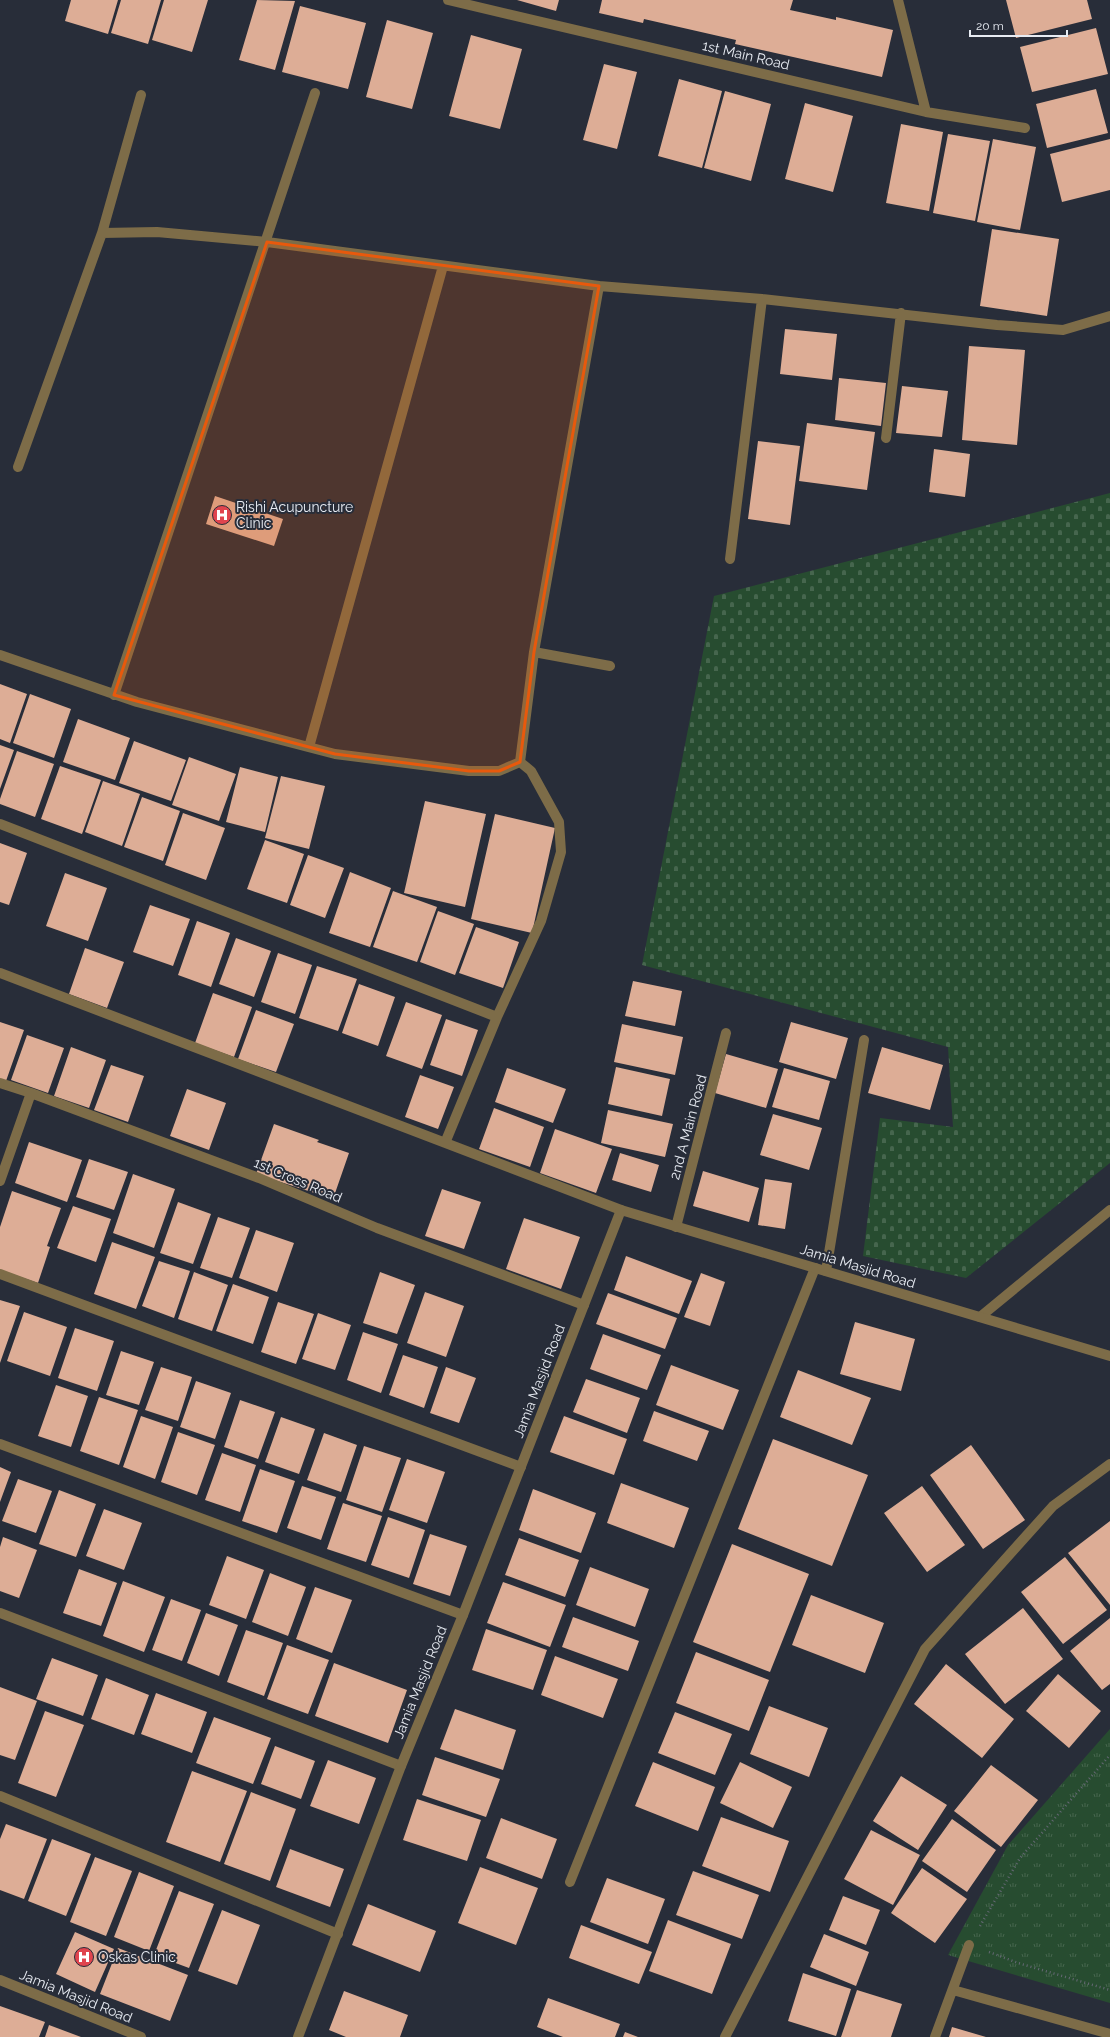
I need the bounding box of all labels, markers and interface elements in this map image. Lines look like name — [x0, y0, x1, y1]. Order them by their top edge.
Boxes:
scale bar — [970, 12, 1067, 38]
text: 20 m — [976, 19, 1004, 33]
street label: 1st Main Road — [701, 37, 791, 73]
place label: Rishi Acupuncture Clinic — [236, 499, 353, 531]
hospital icon: Rishi Acupuncture Clinic — [211, 504, 233, 526]
street label: 2nd A Main Road — [666, 1073, 710, 1181]
street label: 1st Cross Road — [251, 1154, 345, 1206]
street label: Jamia Masjid Road — [798, 1241, 918, 1291]
street label: Jamia Masjid Road — [510, 1322, 568, 1440]
street label: Jamia Masjid Road — [390, 1623, 450, 1741]
hospital icon: Oskas Clinic — [73, 1946, 95, 1968]
place label: Oskas Clinic — [98, 1949, 176, 1965]
street label: Jamia Masjid Road — [17, 1966, 135, 2026]

